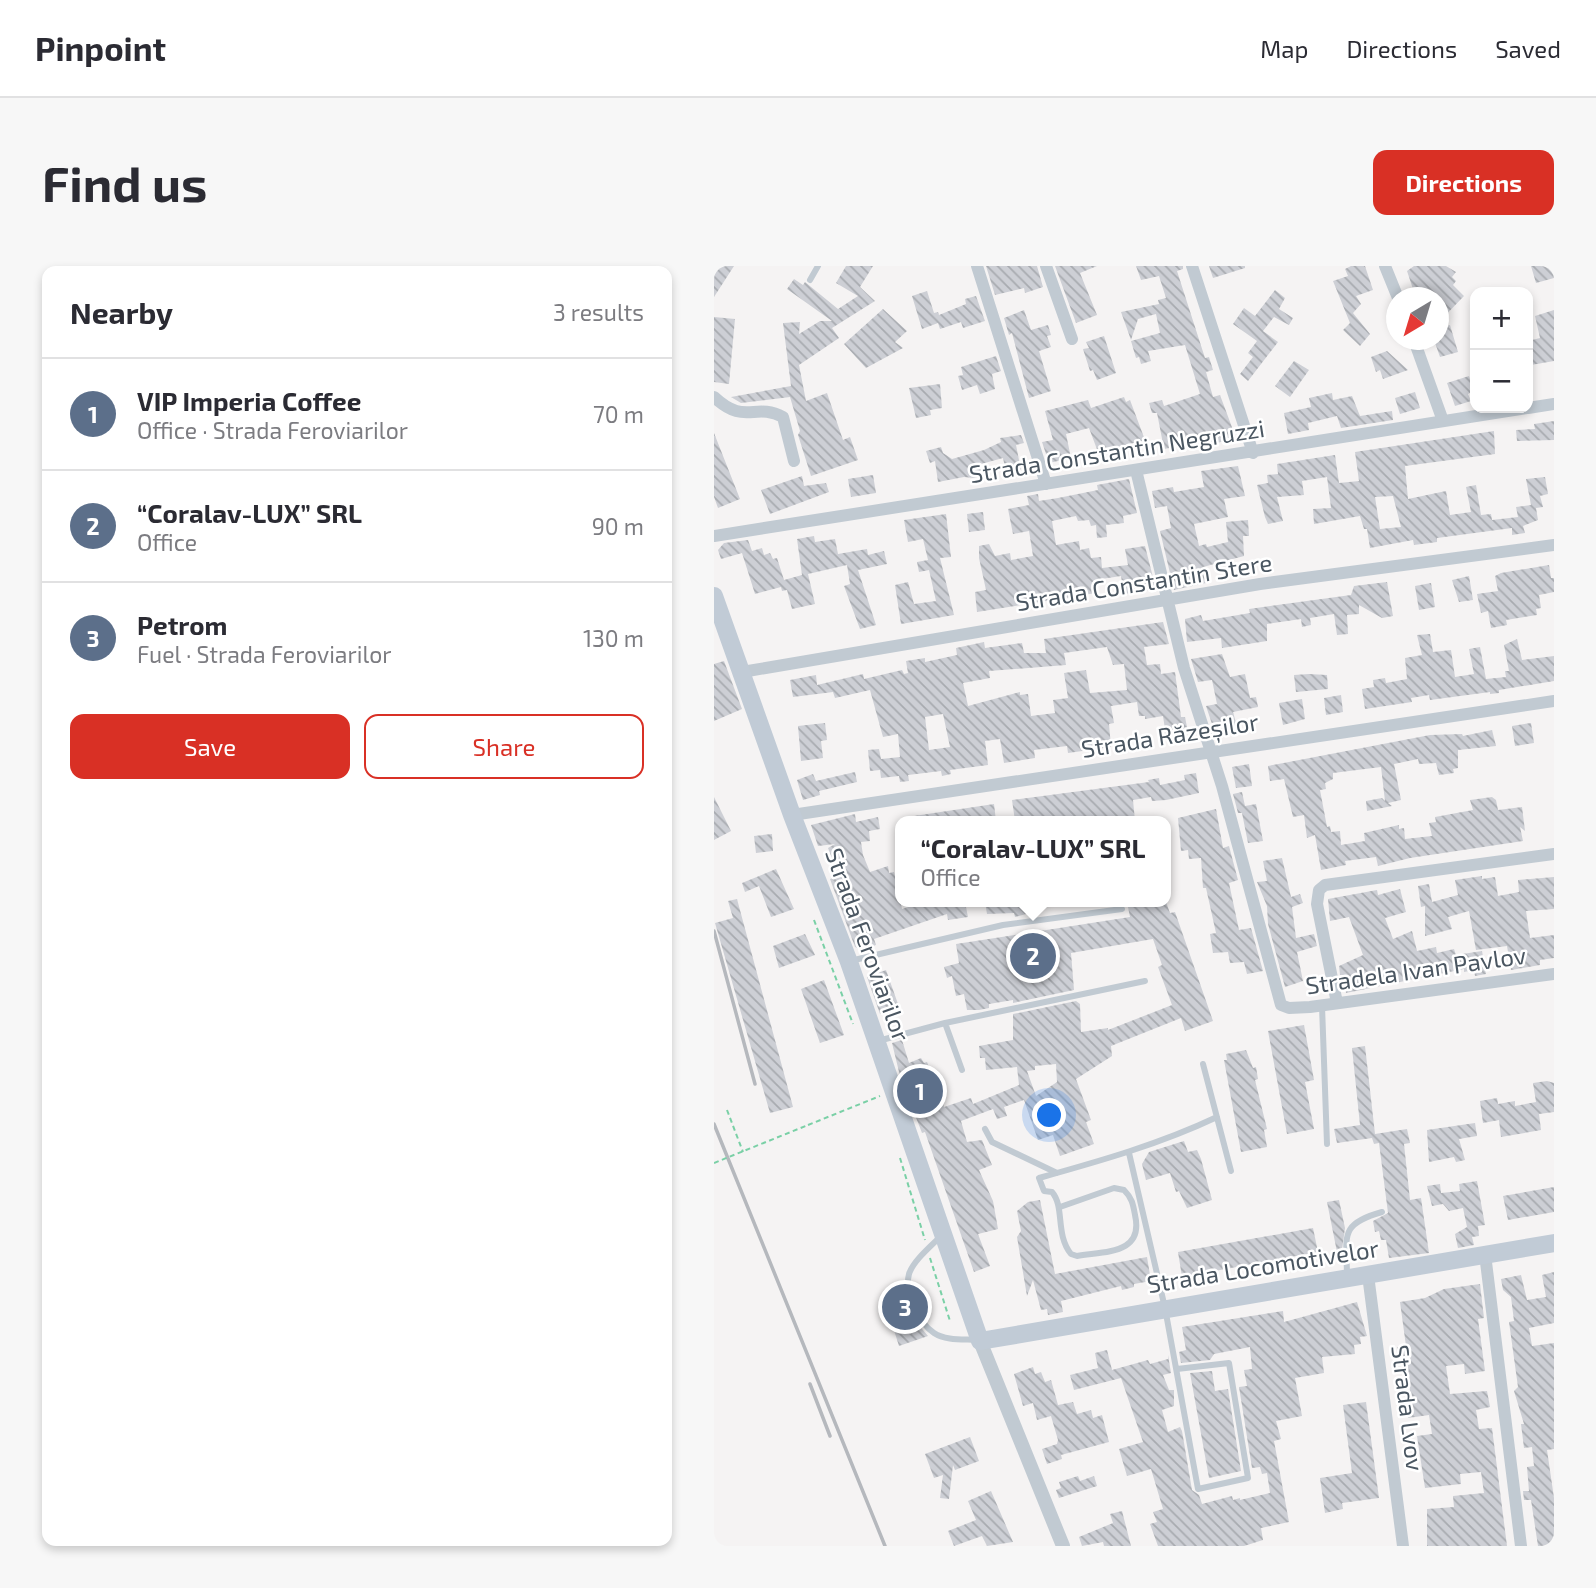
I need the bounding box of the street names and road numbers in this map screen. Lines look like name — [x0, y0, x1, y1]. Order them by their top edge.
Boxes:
street label: Strada Constantin Negruzzi — [967, 413, 1266, 488]
street label: Strada Constantin Stere — [1013, 547, 1274, 616]
street label: Strada Răzeșilor — [1079, 706, 1261, 765]
street label: Strada Feroviarilor — [820, 844, 917, 1045]
street label: Stradela Ivan Pavlov — [1304, 940, 1528, 999]
street label: Strada Locomotivelor — [1145, 1233, 1381, 1298]
street label: Strada Lvov — [1386, 1343, 1431, 1473]

